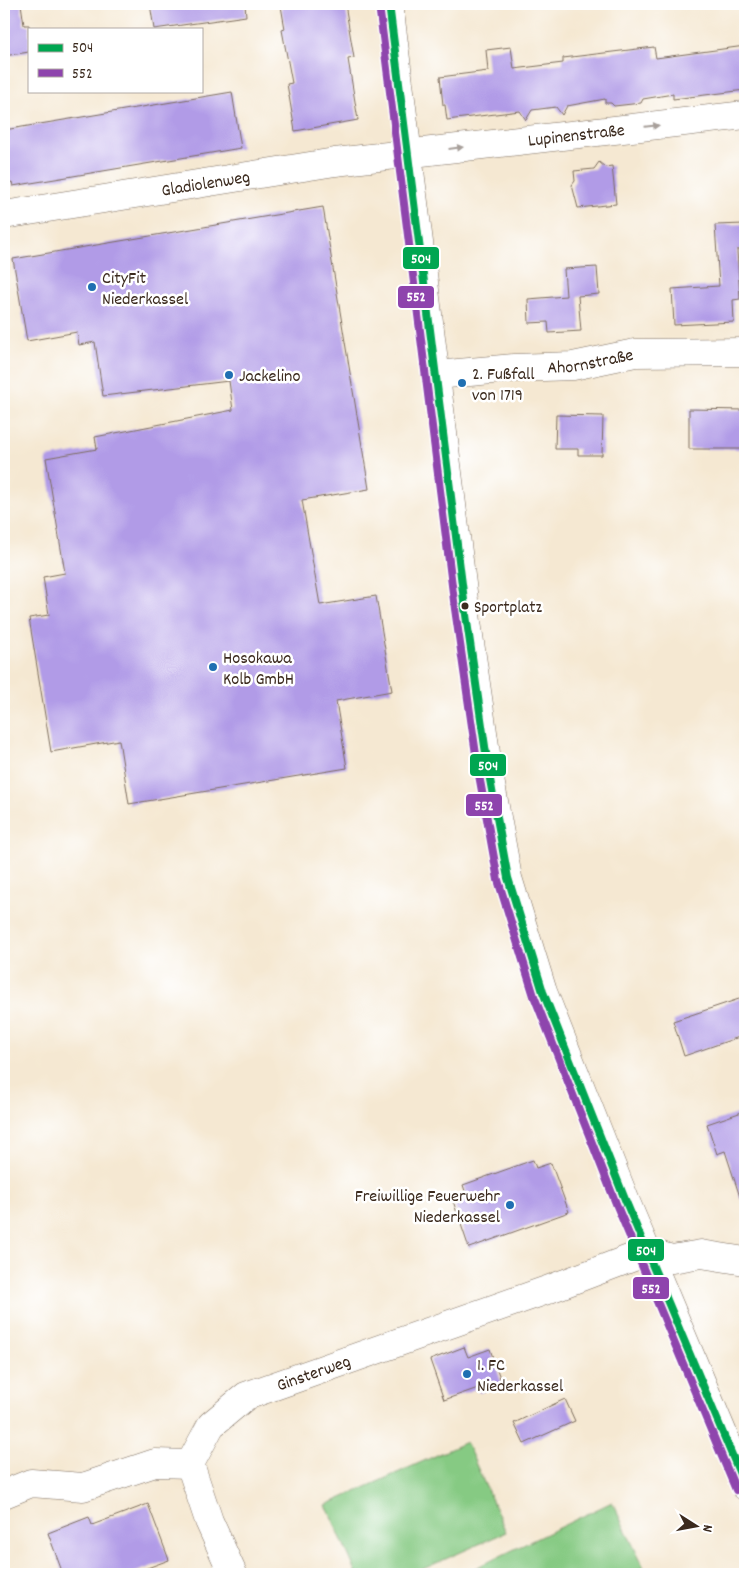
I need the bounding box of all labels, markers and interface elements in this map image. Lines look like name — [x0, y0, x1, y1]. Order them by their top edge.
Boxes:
legend — [28, 28, 202, 92]
text: 504 — [72, 38, 93, 60]
text: 552 — [72, 64, 92, 86]
street label: Lupinenstraße — [527, 119, 626, 155]
one-way arrow — [644, 122, 660, 130]
one-way arrow — [448, 144, 464, 152]
street label: Gladiolenweg — [160, 166, 252, 205]
line badge: 504 — [402, 246, 440, 270]
text: 504 — [411, 250, 431, 270]
place label: CityFit Niederkassel — [102, 267, 189, 313]
marker: CityFit Niederkassel — [86, 281, 98, 293]
line badge: 552 — [397, 285, 435, 309]
text: 552 — [406, 288, 426, 308]
street label: Ahornstraße — [547, 344, 636, 382]
place label: 2. Fußfall von 1719 — [472, 363, 535, 409]
place label: Jackelino — [239, 365, 300, 390]
marker: Jackelino — [223, 369, 235, 381]
marker: 2. Fußfall von 1719 — [456, 377, 468, 389]
place label: Sportplatz — [474, 597, 543, 621]
marker: Sportplatz — [460, 601, 470, 611]
place label: Hosokawa Kolb GmbH — [223, 647, 294, 693]
marker: Hosokawa Kolb GmbH — [207, 661, 219, 673]
line badge: 504 — [469, 753, 507, 777]
text: 504 — [478, 757, 498, 777]
line badge: 552 — [465, 793, 503, 817]
text: 552 — [474, 797, 494, 817]
place label: Freiwillige Feuerwehr Niederkassel — [355, 1185, 501, 1231]
marker: Freiwillige Feuerwehr Niederkassel — [504, 1199, 516, 1211]
line badge: 504 — [627, 1238, 665, 1262]
text: 504 — [636, 1242, 656, 1262]
line badge: 552 — [632, 1276, 670, 1300]
text: 552 — [641, 1280, 661, 1300]
street label: Ginsterweg — [274, 1350, 355, 1399]
place label: 1. FC Niederkassel — [477, 1354, 564, 1400]
marker: 1. FC Niederkassel — [461, 1368, 473, 1380]
north arrow — [672, 1500, 722, 1550]
text: N — [696, 1523, 717, 1533]

